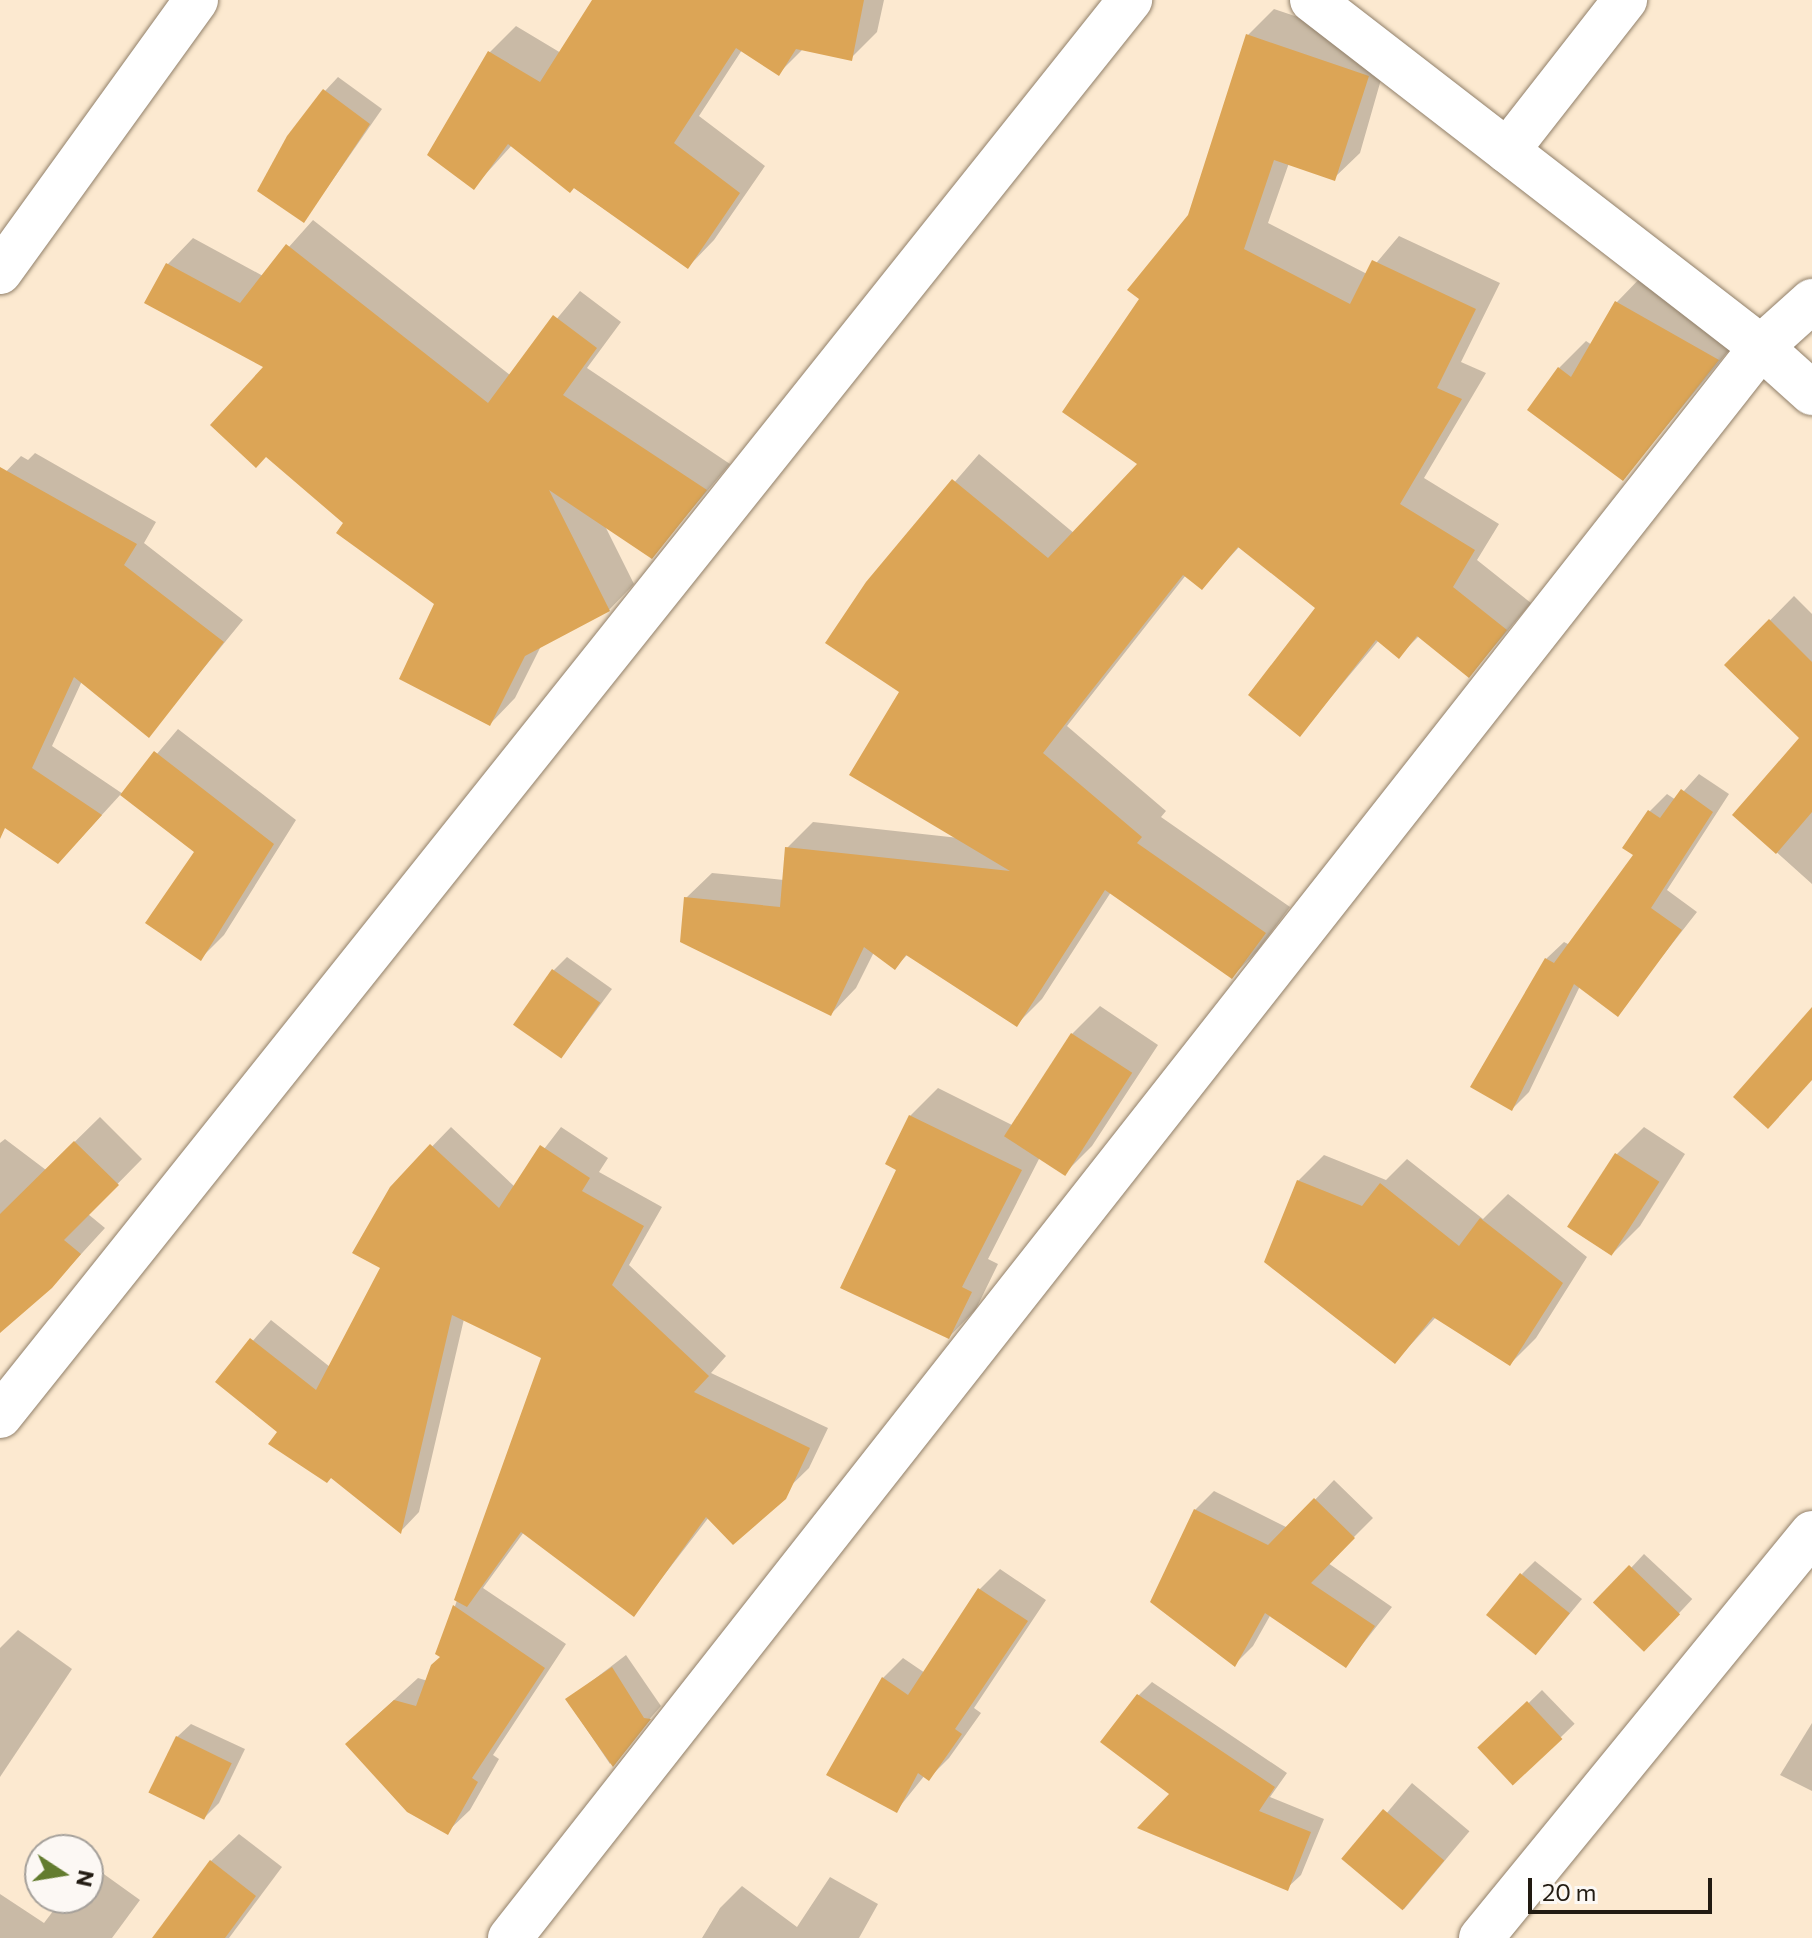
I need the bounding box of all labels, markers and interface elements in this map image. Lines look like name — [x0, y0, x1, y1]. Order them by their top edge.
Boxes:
north arrow — [24, 1834, 104, 1914]
scale bar — [1532, 1862, 1716, 1912]
text: N — [71, 1868, 101, 1890]
text: 20 m — [1542, 1877, 1596, 1906]

